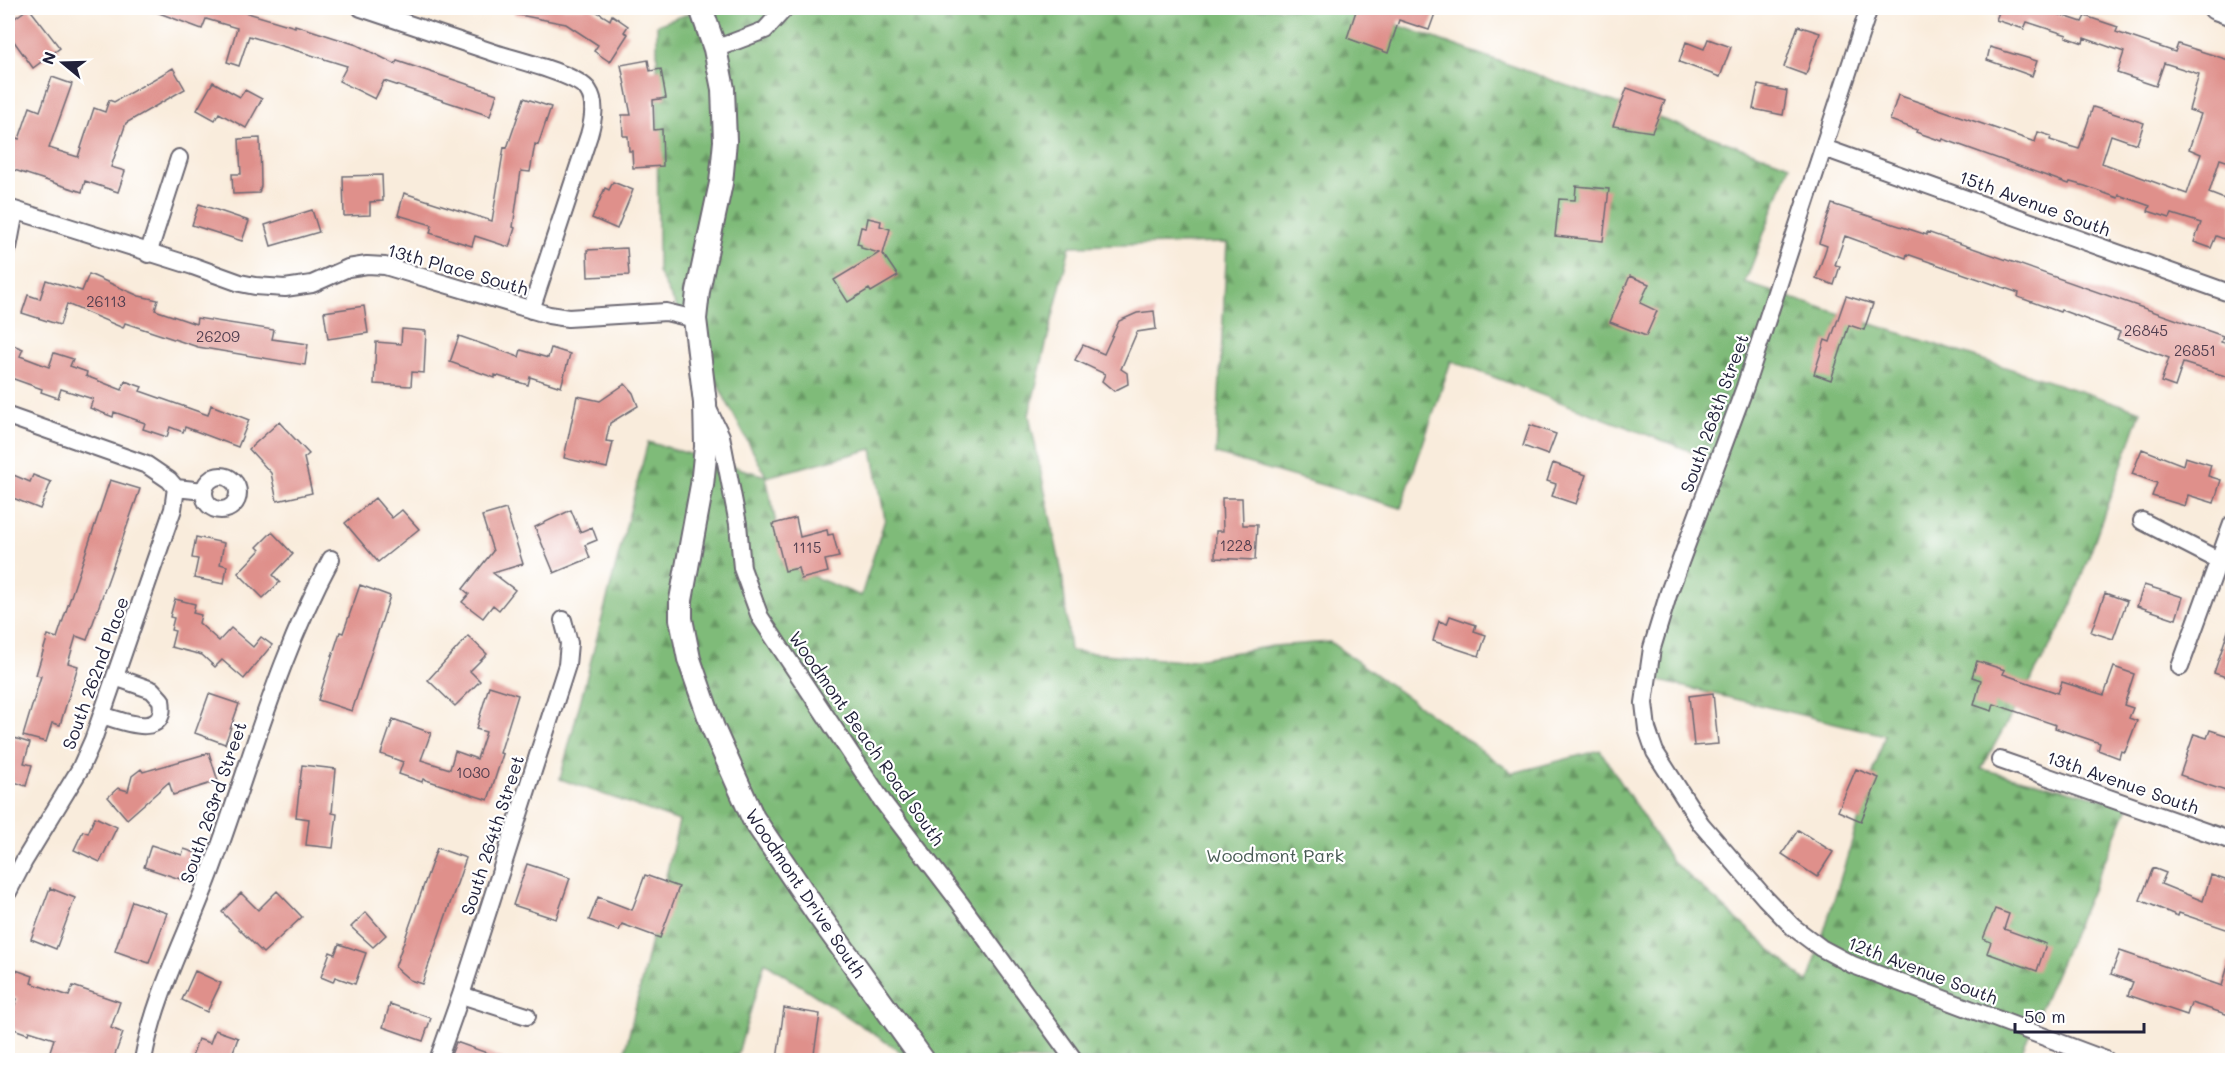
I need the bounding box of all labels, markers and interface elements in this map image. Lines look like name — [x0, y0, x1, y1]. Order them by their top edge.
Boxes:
north arrow — [33, 33, 93, 93]
text: N — [36, 49, 60, 67]
street label: 15th Avenue South — [1956, 165, 2114, 241]
street label: 13th Place South — [385, 237, 531, 301]
house number: 26113 — [86, 291, 126, 311]
house number: 26845 — [2124, 320, 2168, 340]
house number: 26209 — [196, 326, 240, 346]
street label: South 268th Street — [1674, 330, 1754, 496]
house number: 26851 — [2174, 340, 2216, 360]
house number: 1228 — [1220, 535, 1252, 555]
house number: 1115 — [793, 537, 821, 557]
street label: South 262nd Place — [56, 593, 134, 753]
street label: Woodmont Beach Road South — [784, 626, 950, 850]
street label: South 263rd Street — [174, 718, 252, 886]
street label: 13th Avenue South — [2044, 745, 2202, 819]
street label: South 264th Street — [455, 752, 529, 918]
house number: 1030 — [456, 762, 490, 782]
street label: Woodmont Drive South — [740, 804, 872, 982]
park label: Woodmont Park — [1206, 843, 1344, 867]
street label: 12th Avenue South — [1845, 930, 2001, 1010]
scale bar — [2015, 996, 2144, 1034]
text: 50 m — [2024, 1004, 2066, 1028]

